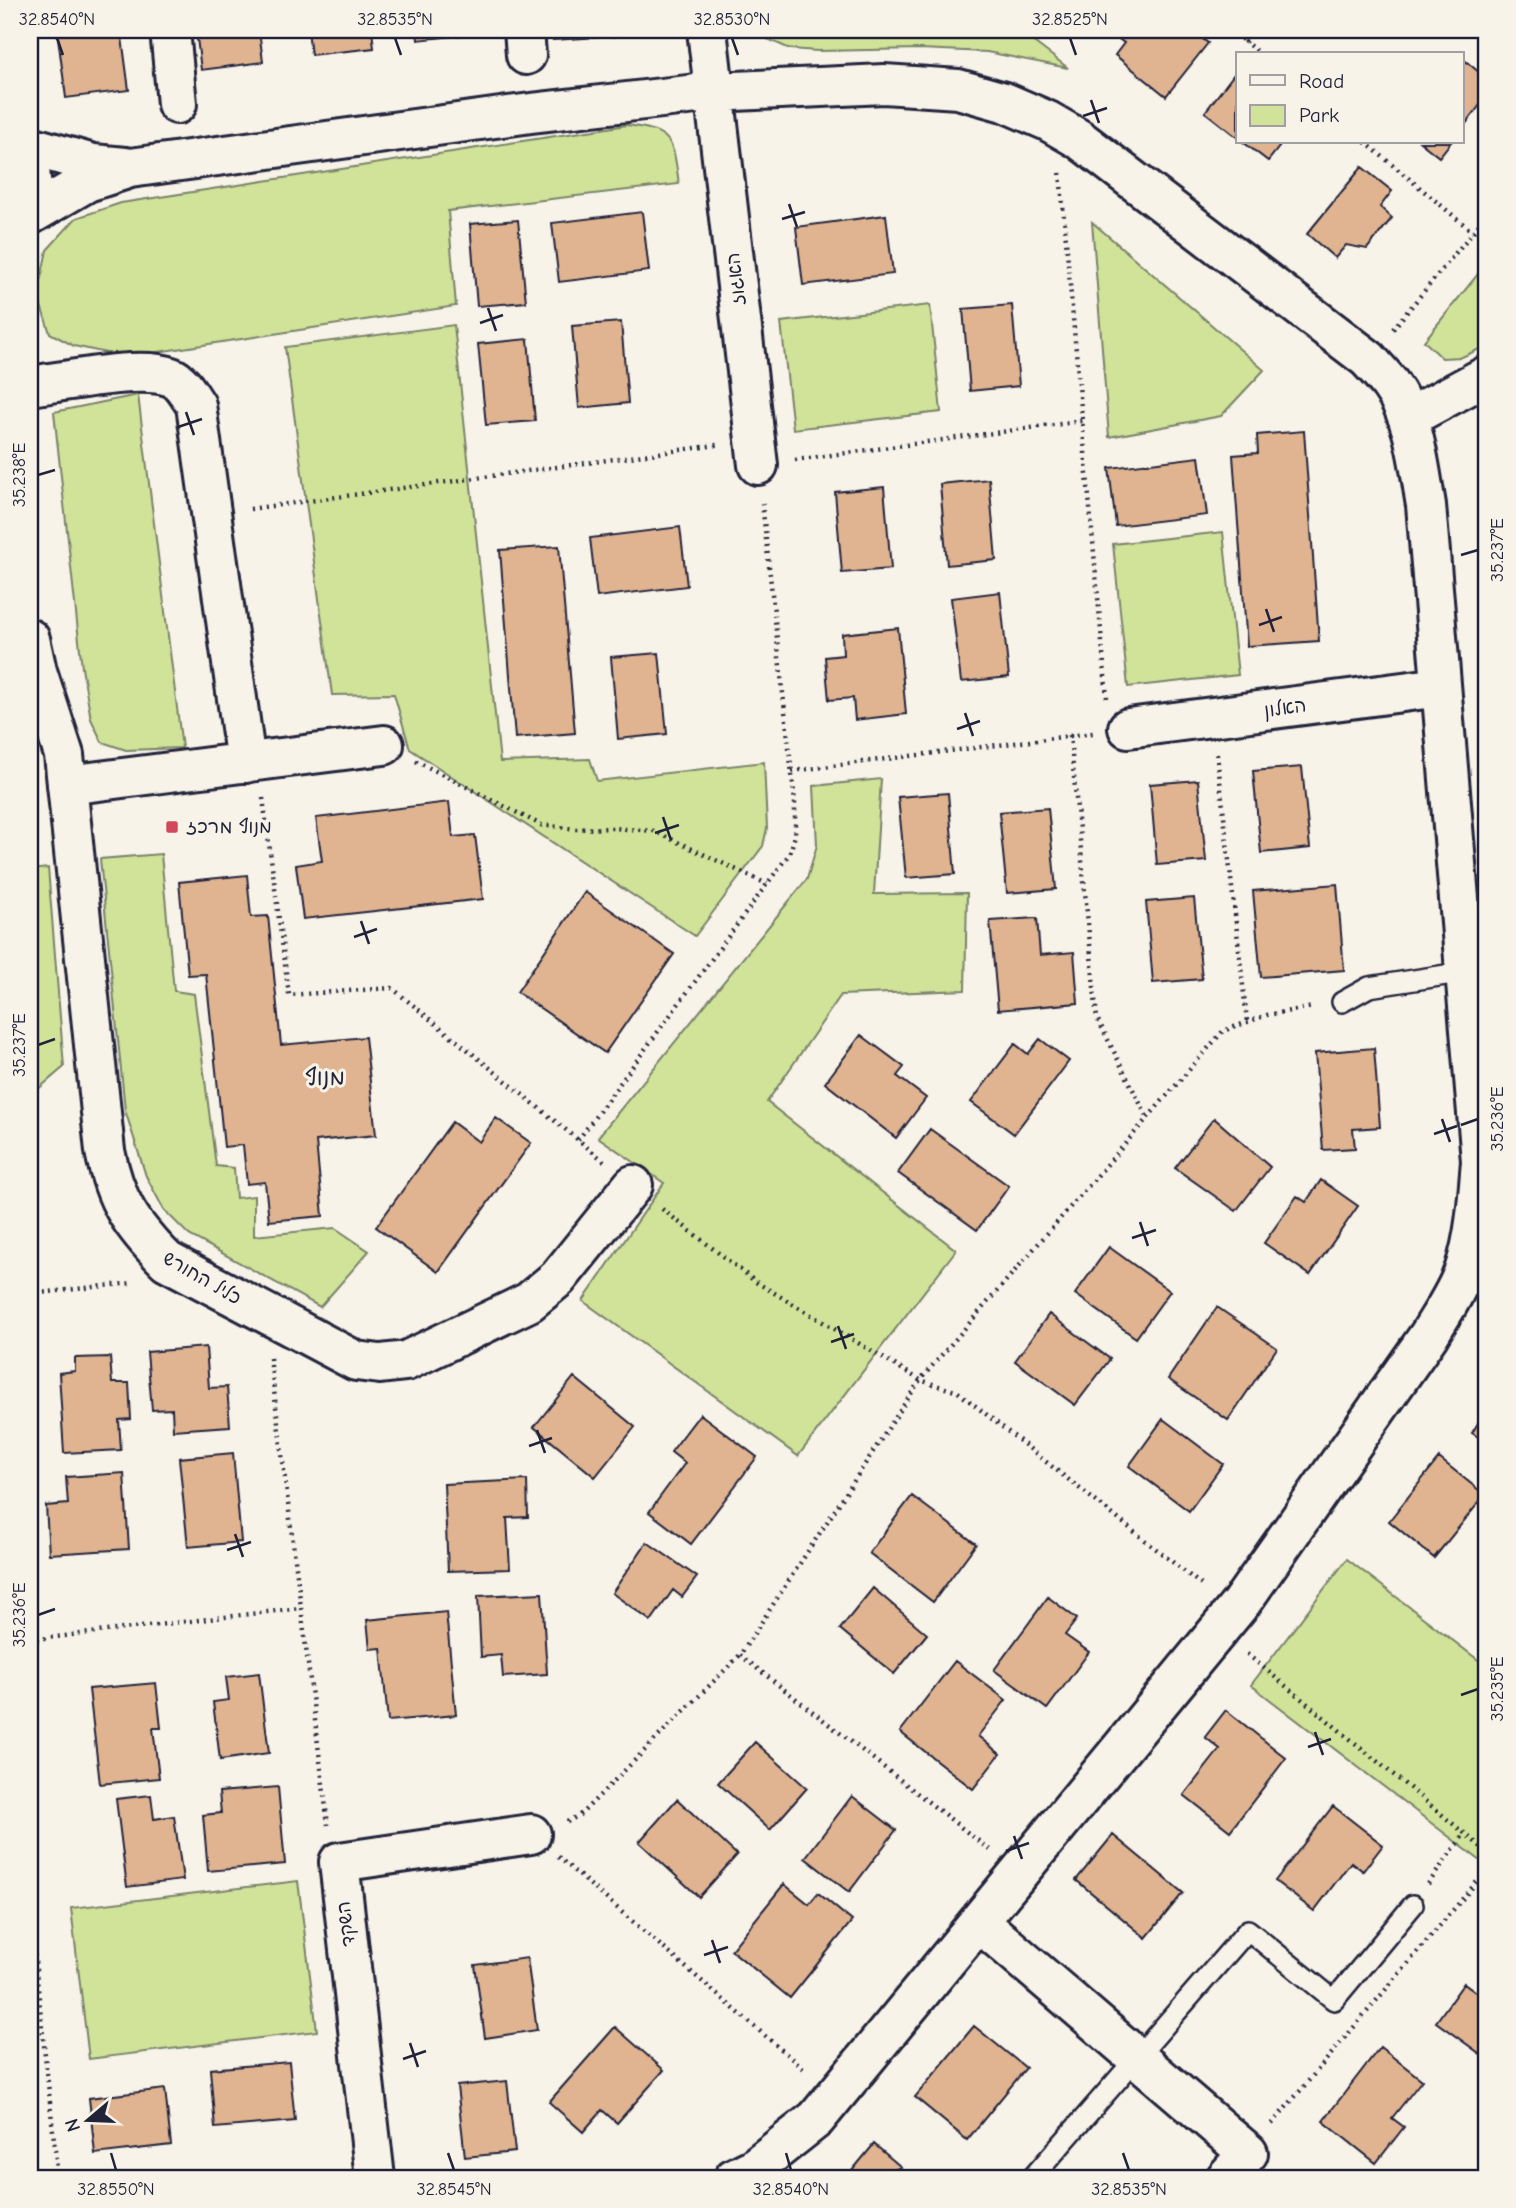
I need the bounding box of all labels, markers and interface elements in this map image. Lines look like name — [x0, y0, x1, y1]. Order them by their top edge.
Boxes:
text: 32.8540°N — [19, 9, 95, 30]
text: 32.8535°N — [357, 9, 433, 30]
text: 32.8530°N — [694, 9, 770, 30]
text: 32.8525°N — [1032, 9, 1108, 30]
legend — [1236, 52, 1464, 144]
text: Road — [1299, 69, 1344, 93]
text: Park — [1299, 103, 1339, 127]
street label: האגוז — [722, 251, 750, 307]
text: 35.238°E — [9, 443, 30, 507]
text: 35.237°E — [1487, 518, 1508, 582]
street label: האלון — [1262, 694, 1308, 722]
place label: מנוף מרכז — [186, 816, 272, 838]
marker: מנוף מרכז — [164, 819, 180, 835]
text: 35.237°E — [9, 1013, 30, 1077]
district label: מנוף — [305, 1064, 345, 1091]
text: 35.236°E — [1487, 1086, 1508, 1152]
street label: כליל החורש — [159, 1247, 245, 1309]
text: 35.236°E — [9, 1582, 30, 1648]
text: 35.235°E — [1487, 1656, 1508, 1722]
street label: השקד — [332, 1900, 360, 1948]
north arrow — [52, 2086, 122, 2156]
text: N — [60, 2116, 85, 2135]
text: 32.8550°N — [77, 2179, 155, 2200]
text: 32.8545°N — [416, 2179, 492, 2200]
text: 32.8540°N — [753, 2179, 829, 2200]
text: 32.8535°N — [1091, 2179, 1167, 2200]

